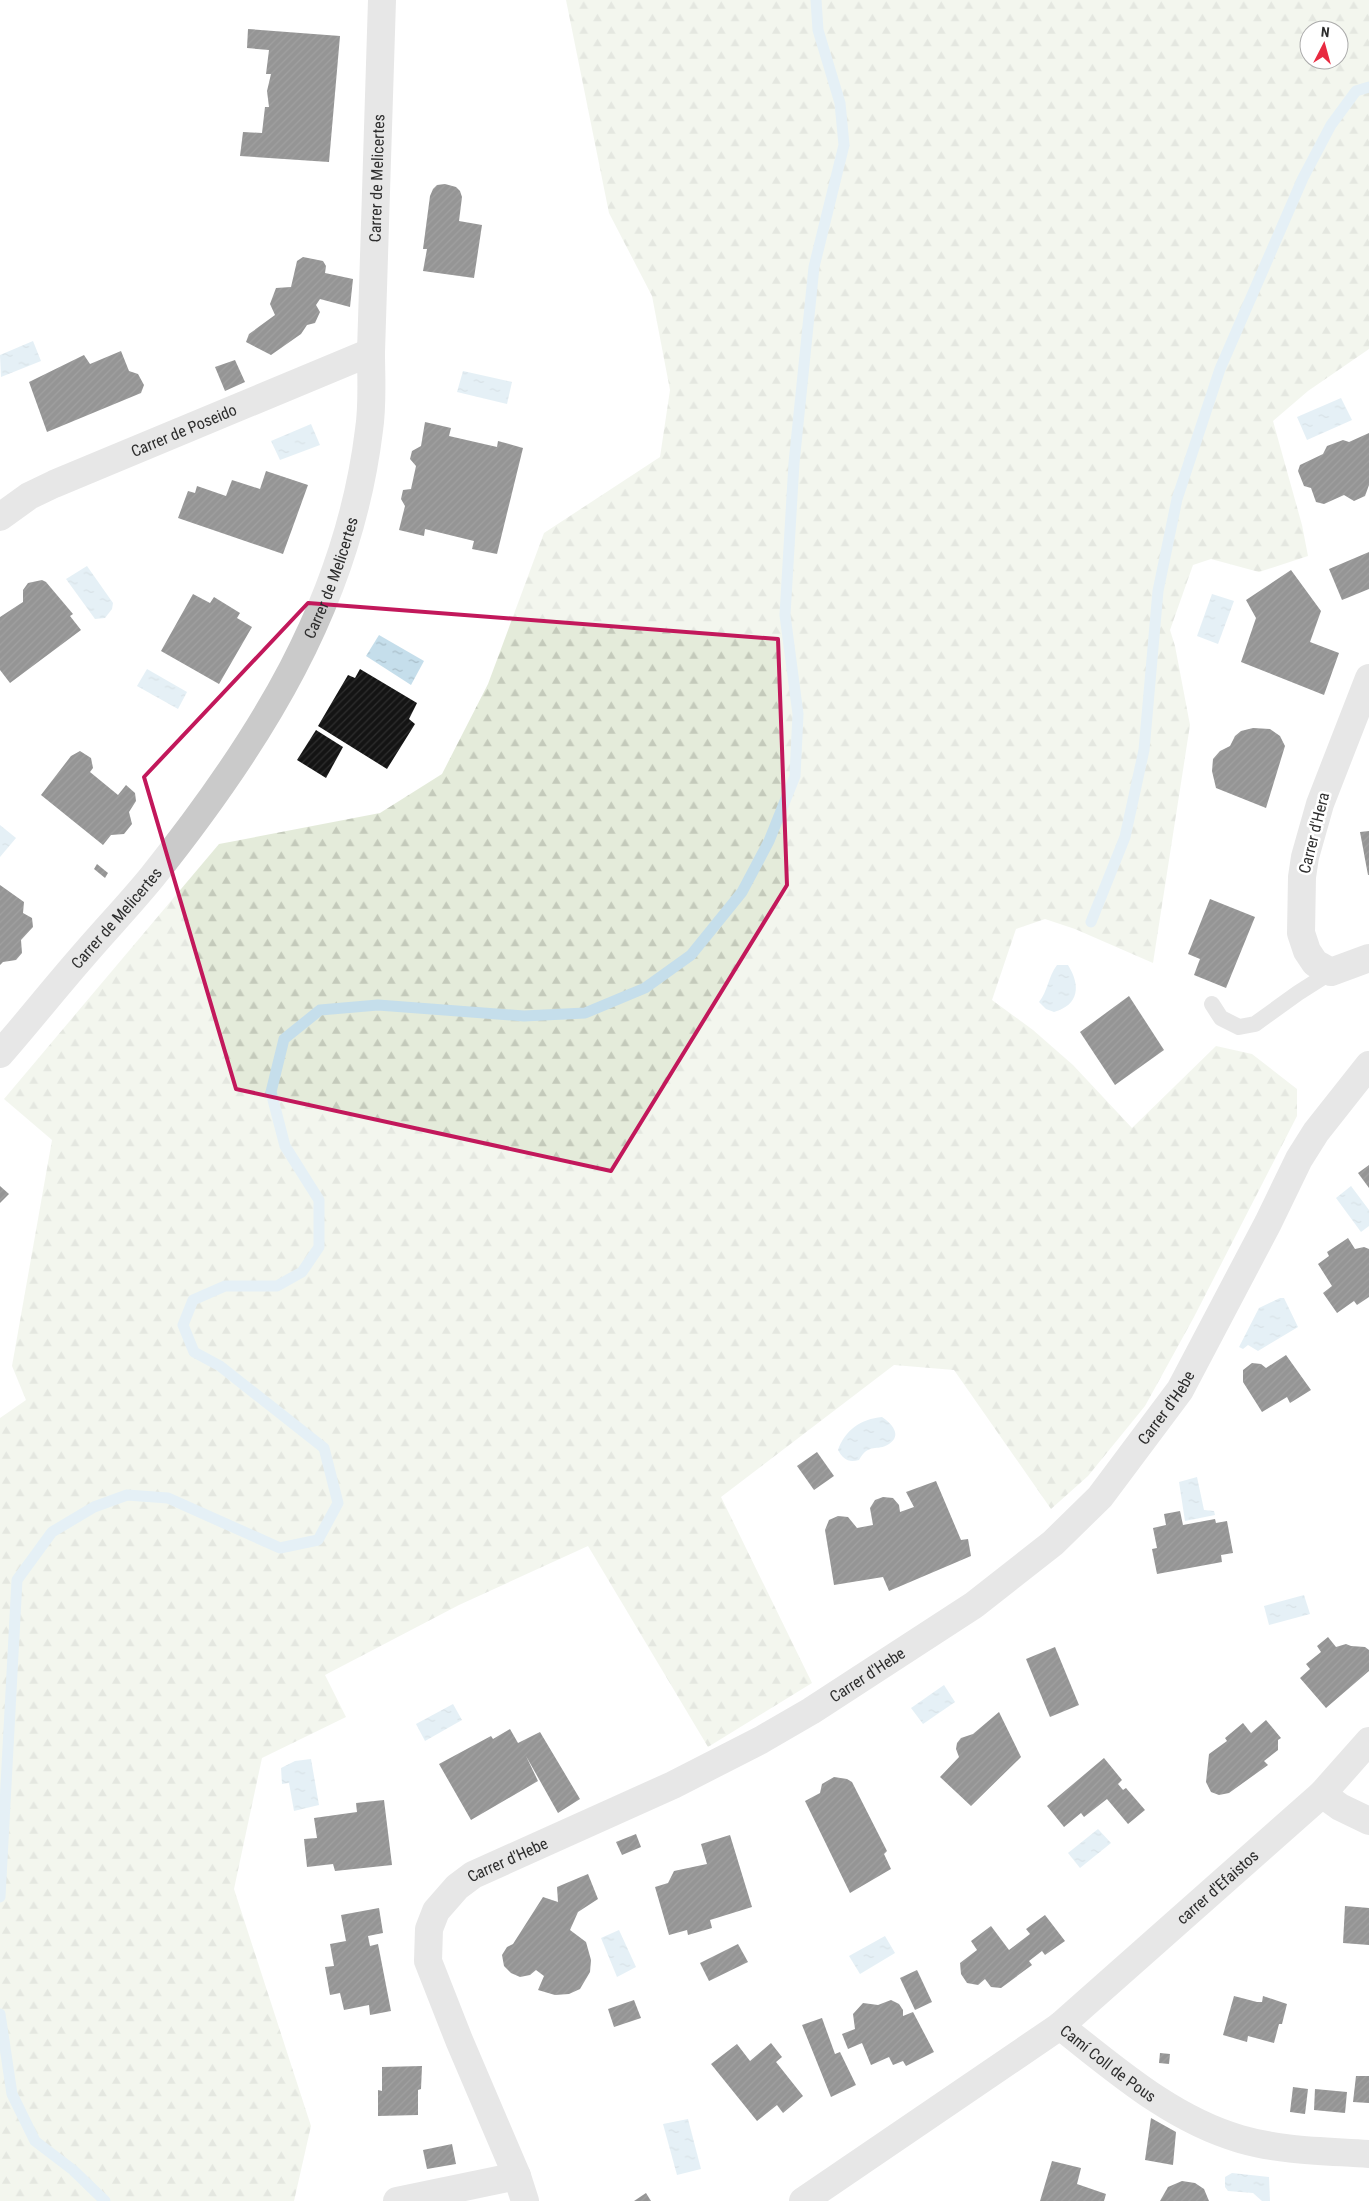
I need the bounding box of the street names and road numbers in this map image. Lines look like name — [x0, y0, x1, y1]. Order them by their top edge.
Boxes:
street label: Carrer de Melicertes — [365, 114, 388, 243]
street label: Carrer de Poseido — [128, 400, 239, 460]
street label: Carrer de Melicertes — [299, 515, 361, 641]
street label: Carrer d'Hera — [1295, 791, 1333, 875]
street label: Carrer de Melicertes — [67, 863, 166, 972]
street label: Carrer d'Hebe — [1133, 1367, 1198, 1448]
street label: Carrer d'Hebe — [826, 1643, 908, 1706]
street label: Carrer d'Hebe — [463, 1833, 551, 1886]
street label: carrer d'Efaistos — [1172, 1846, 1262, 1928]
street label: Camí Coll de Pous — [1057, 2021, 1160, 2106]

